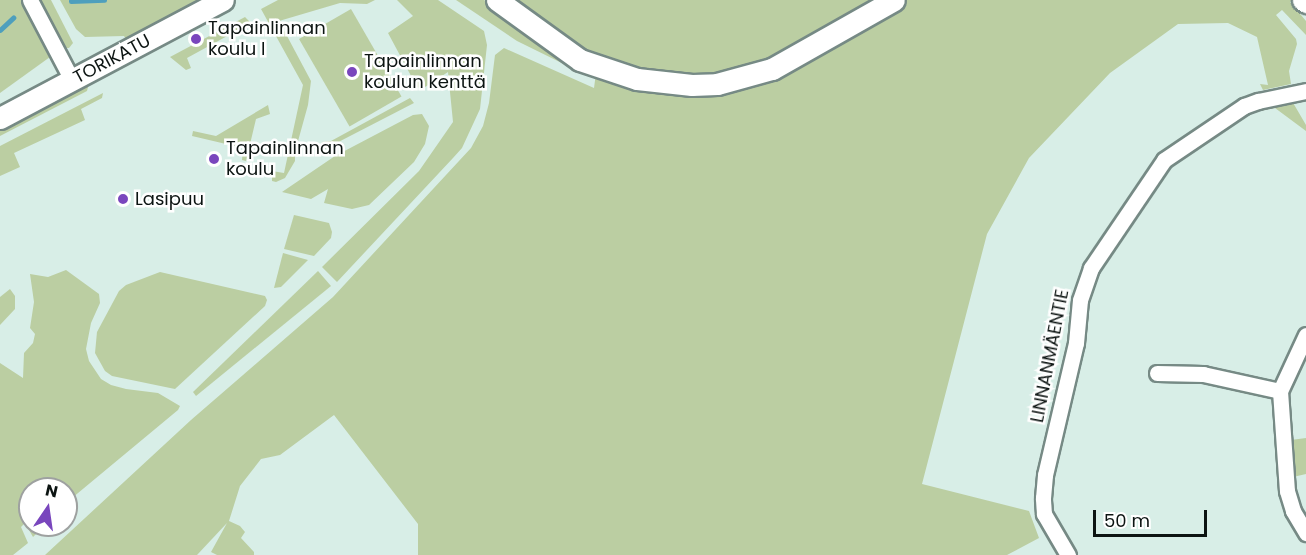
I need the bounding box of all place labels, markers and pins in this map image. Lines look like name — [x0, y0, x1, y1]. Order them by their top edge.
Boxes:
place label: Tapainlinnan koulu I — [208, 18, 326, 60]
marker: Tapainlinnan koulu I — [189, 32, 203, 46]
place label: Tapainlinnan koulun kenttä — [364, 51, 486, 94]
marker: Tapainlinnan koulun kenttä — [345, 65, 359, 79]
place label: Tapainlinnan koulu — [226, 138, 344, 180]
marker: Tapainlinnan koulu — [207, 152, 221, 166]
place label: Lasipuu — [135, 188, 204, 210]
marker: Lasipuu — [116, 192, 130, 206]

